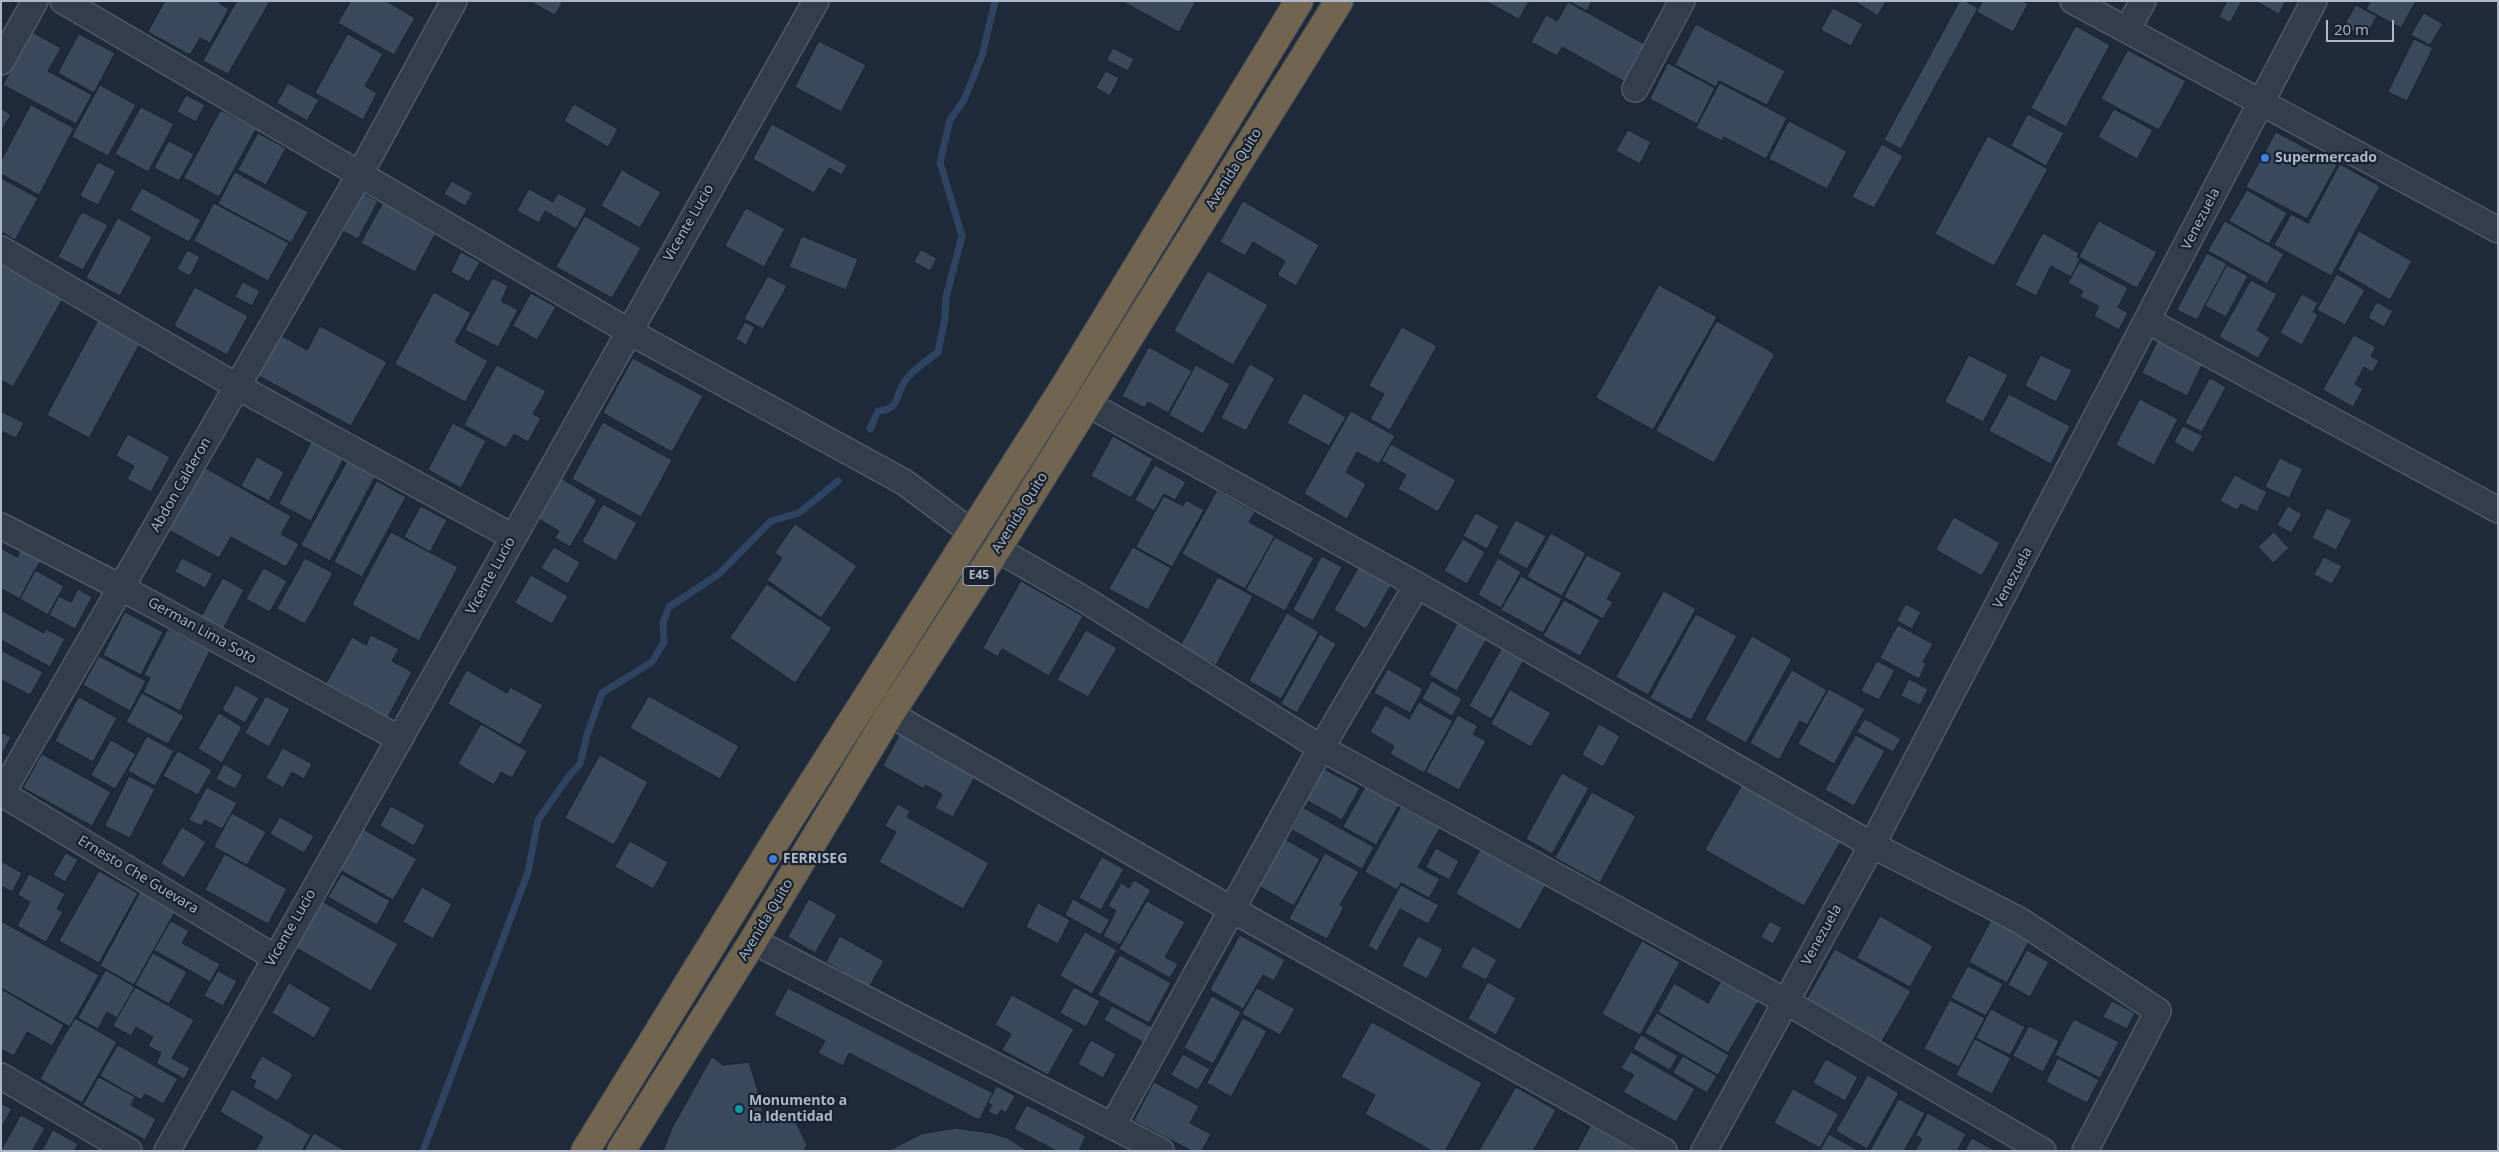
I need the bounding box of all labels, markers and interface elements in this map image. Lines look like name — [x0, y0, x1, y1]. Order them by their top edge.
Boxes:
scale bar — [2329, 10, 2396, 42]
text: 20 m — [2334, 19, 2369, 39]
street label: Avenida Quito — [1202, 125, 1266, 213]
place label: Supermercado — [2275, 150, 2377, 166]
marker: Supermercado — [2259, 152, 2271, 164]
street label: Vicente Lucio — [660, 182, 718, 264]
street label: Venezuela — [2178, 185, 2224, 253]
street label: Abdon Calderon — [147, 435, 215, 535]
street label: Avenida Quito — [988, 469, 1052, 557]
street label: Vicente Lucio — [463, 534, 519, 618]
street label: Venezuela — [1990, 544, 2036, 612]
road number: E45 — [963, 566, 995, 586]
street label: German Lima Soto — [145, 594, 259, 668]
street label: Ernesto Che Guevara — [75, 832, 201, 918]
place label: FERRISEG — [783, 851, 847, 867]
marker: FERRISEG — [767, 853, 779, 865]
street label: Avenida Quito — [735, 876, 797, 964]
street label: Vicente Lucio — [262, 887, 320, 969]
street label: Venezuela — [1798, 902, 1846, 968]
place label: Monumento a la Identidad — [749, 1093, 847, 1126]
marker: Monumento a la Identidad — [733, 1103, 745, 1115]

